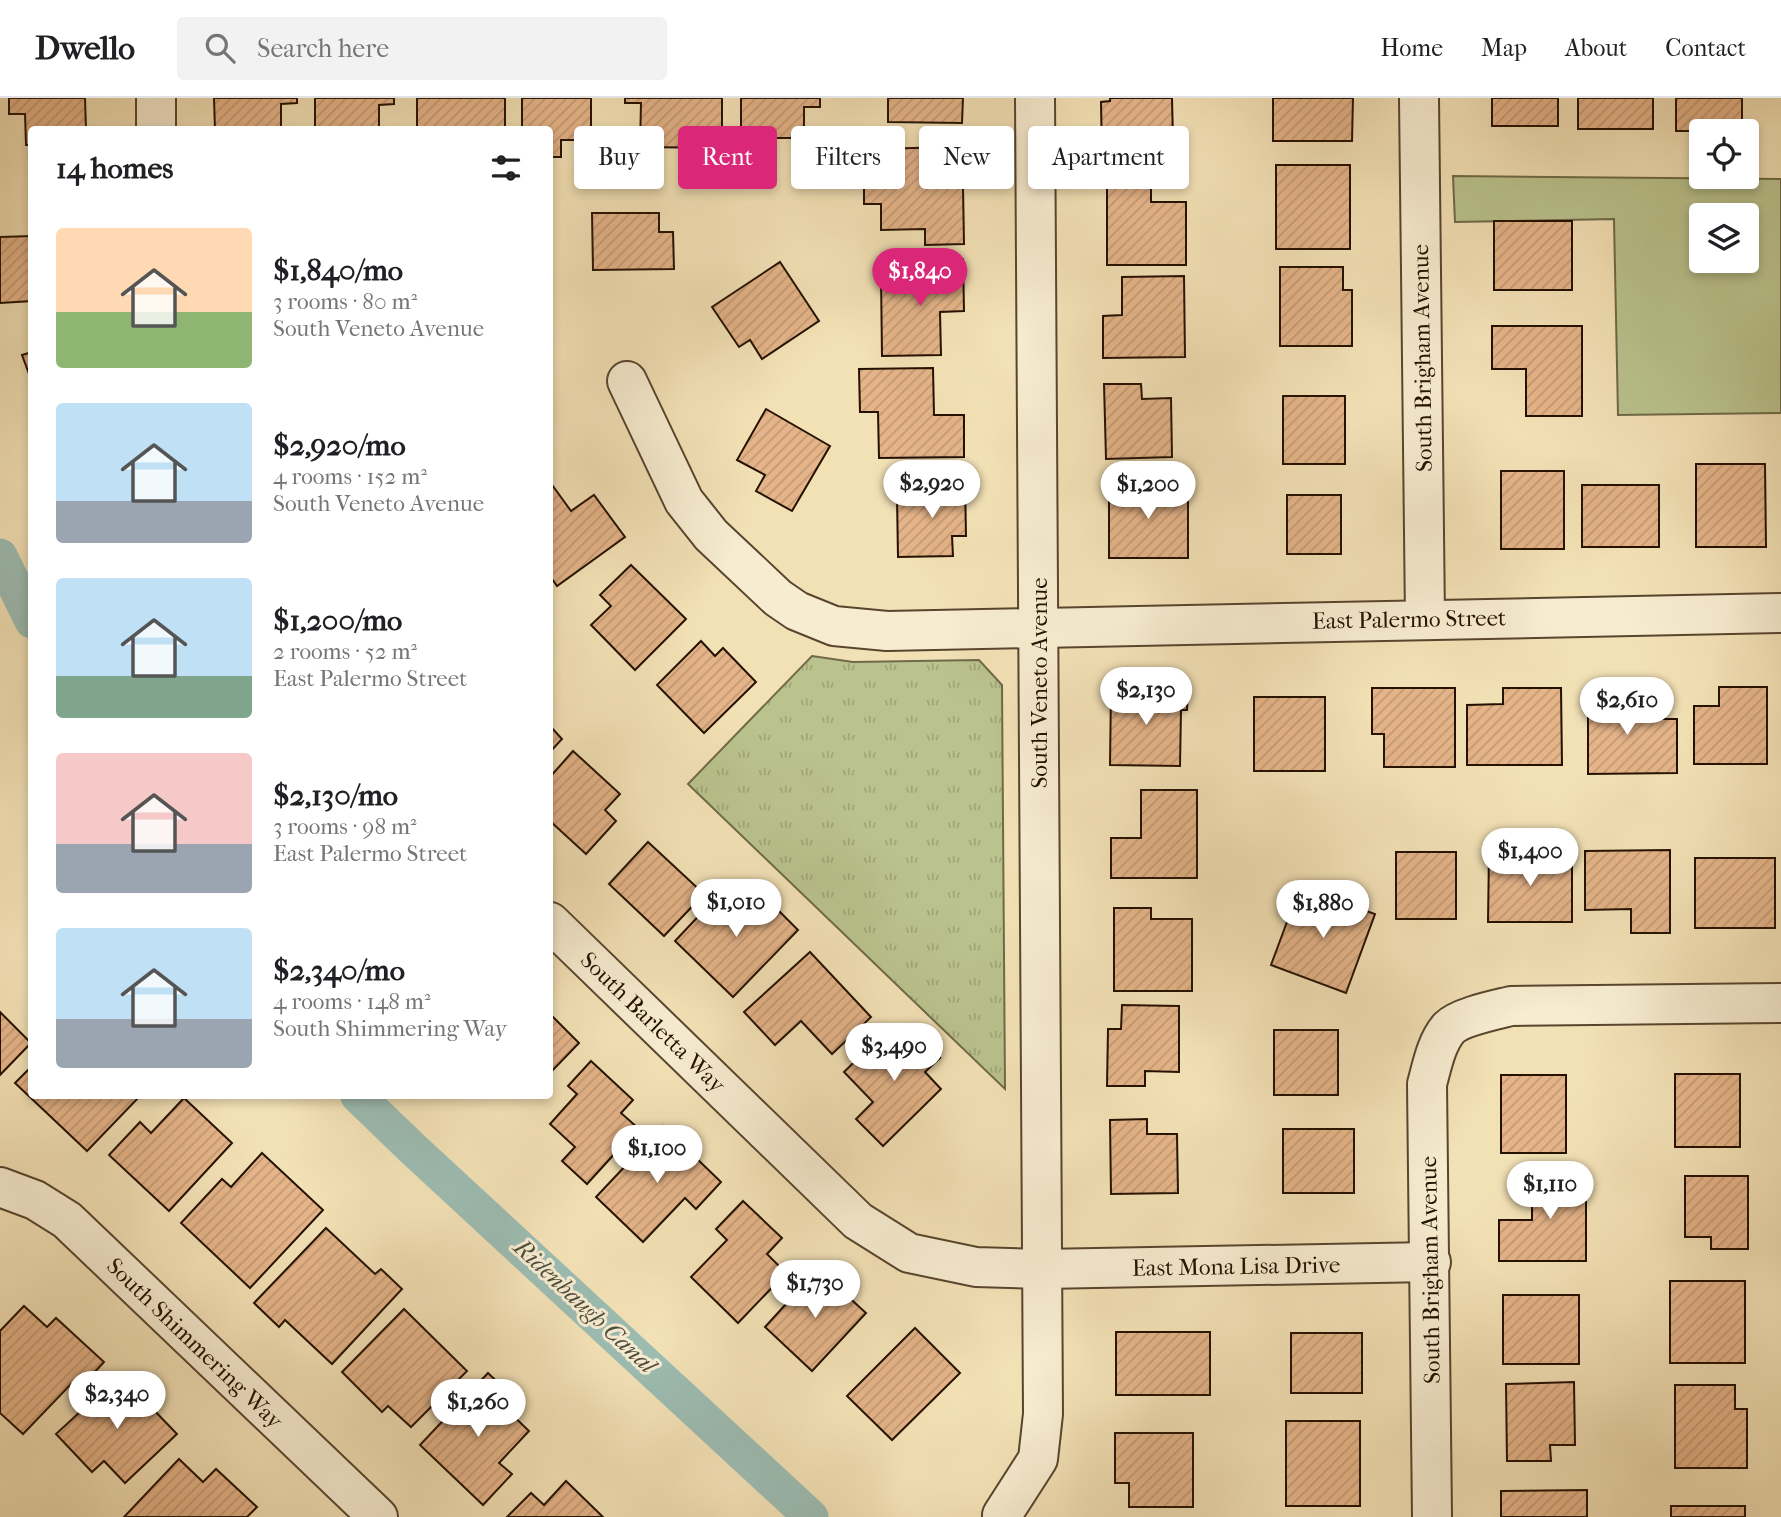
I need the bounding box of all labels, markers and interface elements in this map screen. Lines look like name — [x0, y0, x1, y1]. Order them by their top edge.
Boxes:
search box — [177, 17, 667, 80]
text: Dwello — [35, 29, 135, 68]
icon: search — [201, 29, 239, 67]
text: Search here — [257, 33, 389, 64]
text: Home — [1381, 34, 1443, 62]
text: Map — [1481, 34, 1527, 62]
text: About — [1565, 34, 1627, 62]
text: Contact — [1665, 34, 1746, 62]
map controls — [1689, 119, 1759, 273]
button: locate — [1689, 119, 1759, 189]
chip: Buy — [574, 126, 664, 189]
chip: Rent — [678, 126, 777, 189]
chip: Filters — [791, 126, 905, 189]
chip: New — [919, 126, 1014, 189]
chip: Apartment — [1028, 126, 1189, 189]
icon: filters — [487, 149, 525, 187]
text: 14 homes — [56, 151, 173, 186]
button: layers — [1689, 203, 1759, 273]
street label: South Brigham Avenue — [1407, 244, 1438, 472]
pin: $1,840 — [863, 248, 977, 308]
text: $1,840/mo — [273, 253, 403, 288]
icon: home — [112, 256, 196, 340]
text: $1,840 — [888, 257, 952, 284]
text: 3 rooms · 80 m² — [273, 288, 417, 315]
text: South Veneto Avenue — [273, 315, 484, 342]
text: $2,920/mo — [273, 428, 406, 463]
icon: home — [112, 431, 196, 515]
pin: $2,920 — [875, 460, 989, 520]
pin: $1,200 — [1091, 462, 1205, 521]
text: 4 rooms · 152 m² — [273, 463, 427, 490]
text: $2,920 — [899, 469, 965, 496]
text: $1,200 — [1117, 470, 1179, 497]
text: South Veneto Avenue — [273, 490, 484, 517]
street label: South Veneto Avenue — [1026, 577, 1053, 789]
text: $1,200/mo — [273, 603, 402, 638]
street label: East Palermo Street — [1312, 604, 1506, 635]
icon: home — [112, 606, 196, 690]
text: 2 rooms · 52 m² — [273, 638, 417, 665]
text: East Palermo Street — [273, 665, 467, 692]
pin: $2,130 — [1089, 668, 1203, 727]
text: $2,130 — [1116, 676, 1176, 703]
pin: $2,610 — [1570, 678, 1684, 737]
text: $2,610 — [1596, 686, 1658, 713]
text: $2,130/mo — [273, 778, 398, 813]
icon: home — [112, 781, 196, 865]
text: 3 rooms · 98 m² — [273, 813, 417, 840]
pin: $1,400 — [1473, 828, 1587, 888]
text: $1,400 — [1497, 837, 1563, 864]
text: East Palermo Street — [273, 840, 467, 867]
pin: $1,010 — [679, 880, 793, 939]
pin: $1,880 — [1266, 880, 1380, 940]
text: $1,010 — [707, 888, 765, 915]
text: $1,880 — [1292, 889, 1354, 916]
street label: South Barletta Way — [575, 946, 731, 1099]
text: $2,340/mo — [273, 953, 405, 988]
icon: home — [112, 956, 196, 1040]
text: 4 rooms · 148 m² — [273, 988, 430, 1015]
text: South Shimmering Way — [273, 1015, 507, 1042]
pin: $3,490 — [837, 1024, 951, 1083]
text: $3,490 — [861, 1032, 927, 1059]
pin: $1,100 — [600, 1126, 714, 1185]
text: $1,100 — [627, 1134, 687, 1161]
street label: South Brigham Avenue — [1415, 1156, 1446, 1384]
pin: $1,110 — [1493, 1162, 1607, 1221]
text: $1,110 — [1523, 1170, 1577, 1197]
water label: Ridenbaugh Canal — [507, 1232, 664, 1381]
street label: East Mona Lisa Drive — [1132, 1251, 1340, 1282]
street label: South Shimmering Way — [101, 1252, 289, 1435]
pin: $1,730 — [758, 1260, 872, 1320]
text: $1,730 — [786, 1269, 844, 1296]
pin: $2,340 — [60, 1372, 174, 1431]
text: $2,340 — [85, 1380, 149, 1407]
pin: $1,260 — [421, 1380, 535, 1439]
text: $1,260 — [447, 1388, 509, 1415]

